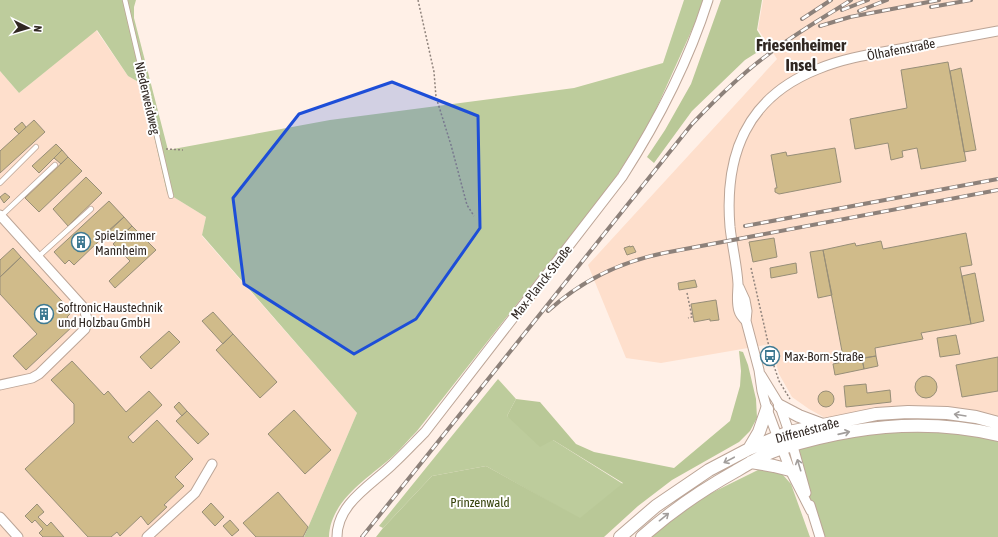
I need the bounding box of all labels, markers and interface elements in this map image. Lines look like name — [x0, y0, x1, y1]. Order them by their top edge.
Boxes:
north arrow — [8, 8, 48, 48]
text: N — [32, 25, 44, 33]
district label: Friesenheimer Insel — [756, 35, 847, 75]
street label: Ölhafenstraße — [866, 36, 937, 63]
street label: Niederweidweg — [132, 60, 163, 136]
place label: Spielzimmer Mannheim — [95, 228, 155, 258]
building icon: Spielzimmer Mannheim — [70, 231, 92, 253]
street label: Max-Planck-Straße — [508, 242, 575, 322]
place label: Softronic Haustechnik und Holzbau GmbH — [58, 300, 163, 330]
building icon: Softronic Haustechnik und Holzbau GmbH — [33, 303, 55, 325]
bus stop icon: Max-Born-Straße — [759, 345, 781, 367]
place label: Max-Born-Straße — [784, 349, 864, 364]
one-way arrow — [954, 411, 967, 419]
street label: Diffenéstraße — [774, 415, 841, 446]
one-way arrow — [837, 429, 850, 437]
one-way arrow — [723, 457, 735, 464]
one-way arrow — [795, 459, 802, 472]
park label: Prinzenwald — [450, 495, 510, 510]
one-way arrow — [659, 513, 670, 522]

